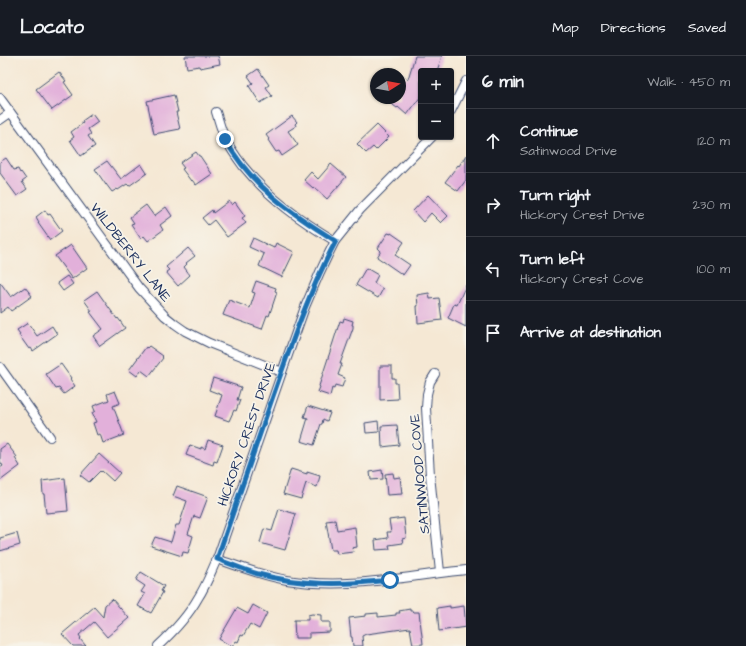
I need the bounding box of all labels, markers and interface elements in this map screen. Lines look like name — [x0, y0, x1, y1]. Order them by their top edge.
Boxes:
text: Locato — [20, 14, 84, 41]
text: Map — [552, 18, 579, 38]
text: Directions — [601, 18, 666, 38]
text: Saved — [688, 18, 726, 38]
north arrow — [370, 68, 406, 104]
map controls — [418, 68, 454, 140]
button: + — [418, 68, 454, 104]
text: 6 min — [482, 70, 524, 94]
text: Walk · 450 m — [647, 73, 730, 91]
button: − — [418, 104, 454, 140]
text: Continue — [520, 121, 578, 142]
route end — [216, 130, 234, 148]
icon: ahead — [482, 130, 504, 152]
text: 120 m — [697, 132, 730, 150]
text: Satinwood Drive — [520, 142, 617, 160]
text: Turn right — [520, 185, 591, 206]
icon: right — [482, 194, 504, 216]
text: 230 m — [692, 196, 730, 214]
street label: WILDBERRY LANE — [85, 199, 176, 307]
text: Hickory Crest Drive — [520, 206, 645, 224]
text: Turn left — [520, 249, 584, 270]
icon: left — [482, 258, 504, 280]
text: 100 m — [697, 260, 730, 278]
text: Hickory Crest Cove — [520, 270, 644, 288]
icon: arrive — [482, 322, 504, 344]
text: Arrive at destination — [520, 322, 661, 343]
street label: HICKORY CREST DRIVE — [213, 359, 281, 509]
street label: SATINWOOD COVE — [405, 412, 435, 535]
route start — [381, 571, 399, 589]

